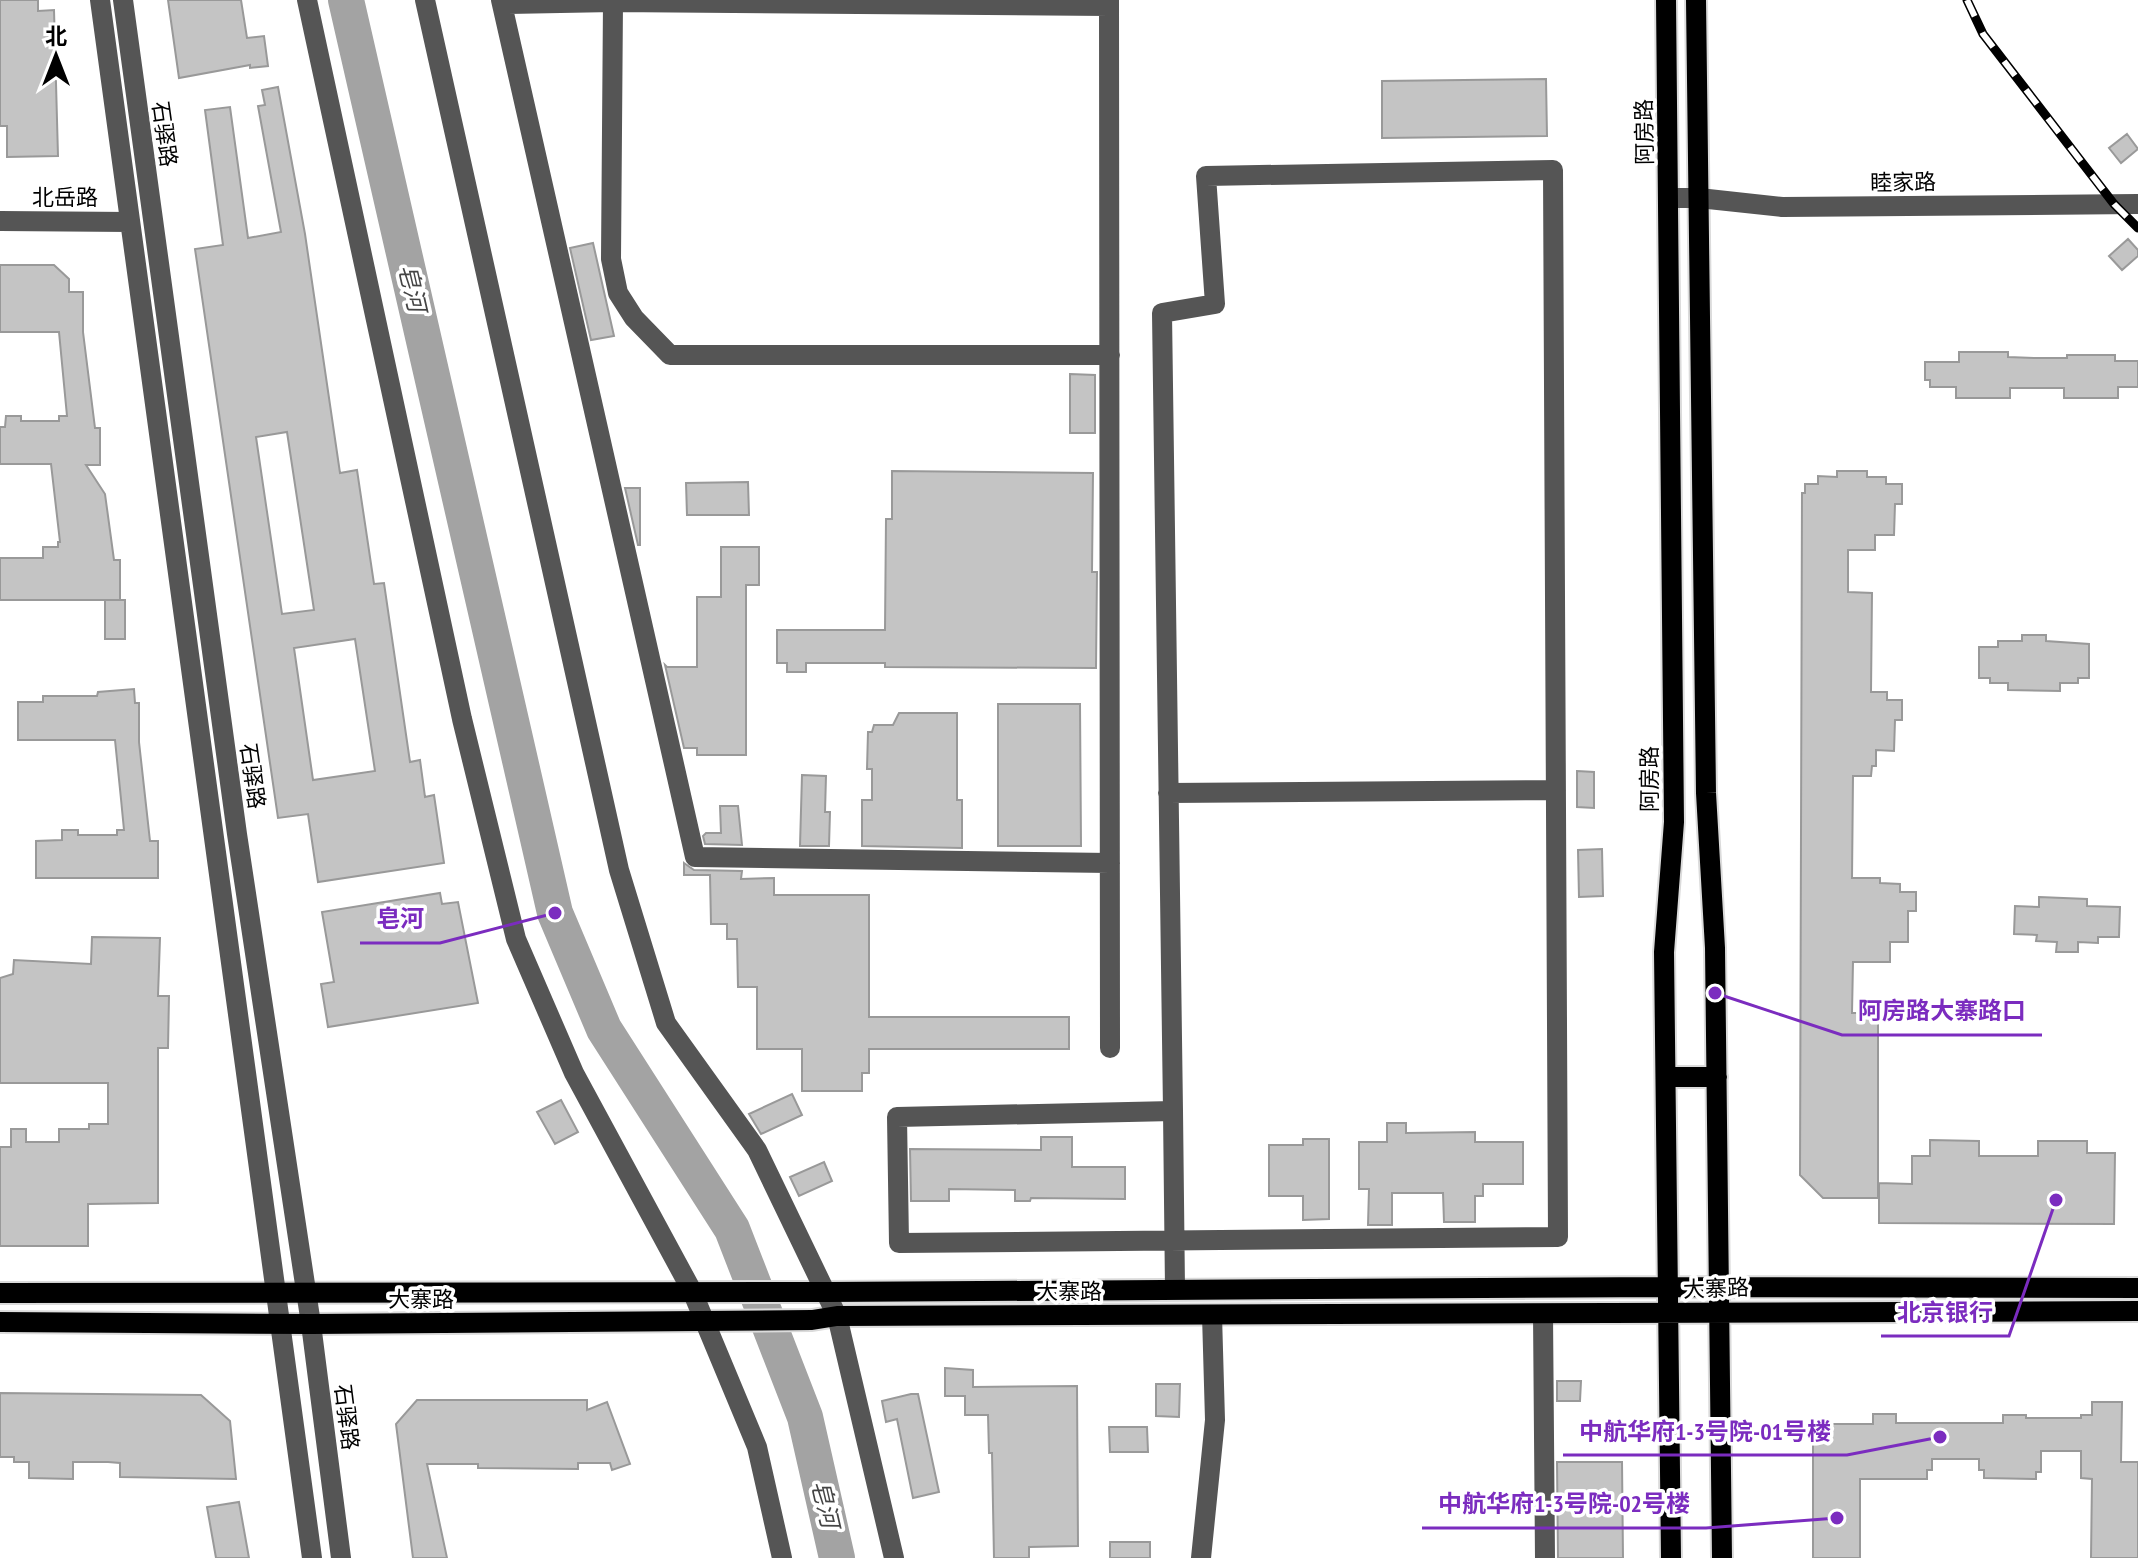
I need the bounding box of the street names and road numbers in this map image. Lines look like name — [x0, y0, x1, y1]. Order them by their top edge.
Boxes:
street label: 石驿路 — [147, 99, 183, 169]
street label: 阿房路 — [1629, 99, 1659, 165]
street label: 睦家路 — [1870, 167, 1936, 197]
street label: 北岳路 — [32, 183, 98, 211]
street label: 石驿路 — [235, 741, 271, 811]
street label: 阿房路 — [1635, 746, 1663, 812]
street label: 大寨路 — [1683, 1273, 1749, 1303]
street label: 大寨路 — [1036, 1277, 1102, 1305]
street label: 大寨路 — [388, 1285, 454, 1313]
street label: 石驿路 — [329, 1383, 365, 1451]

